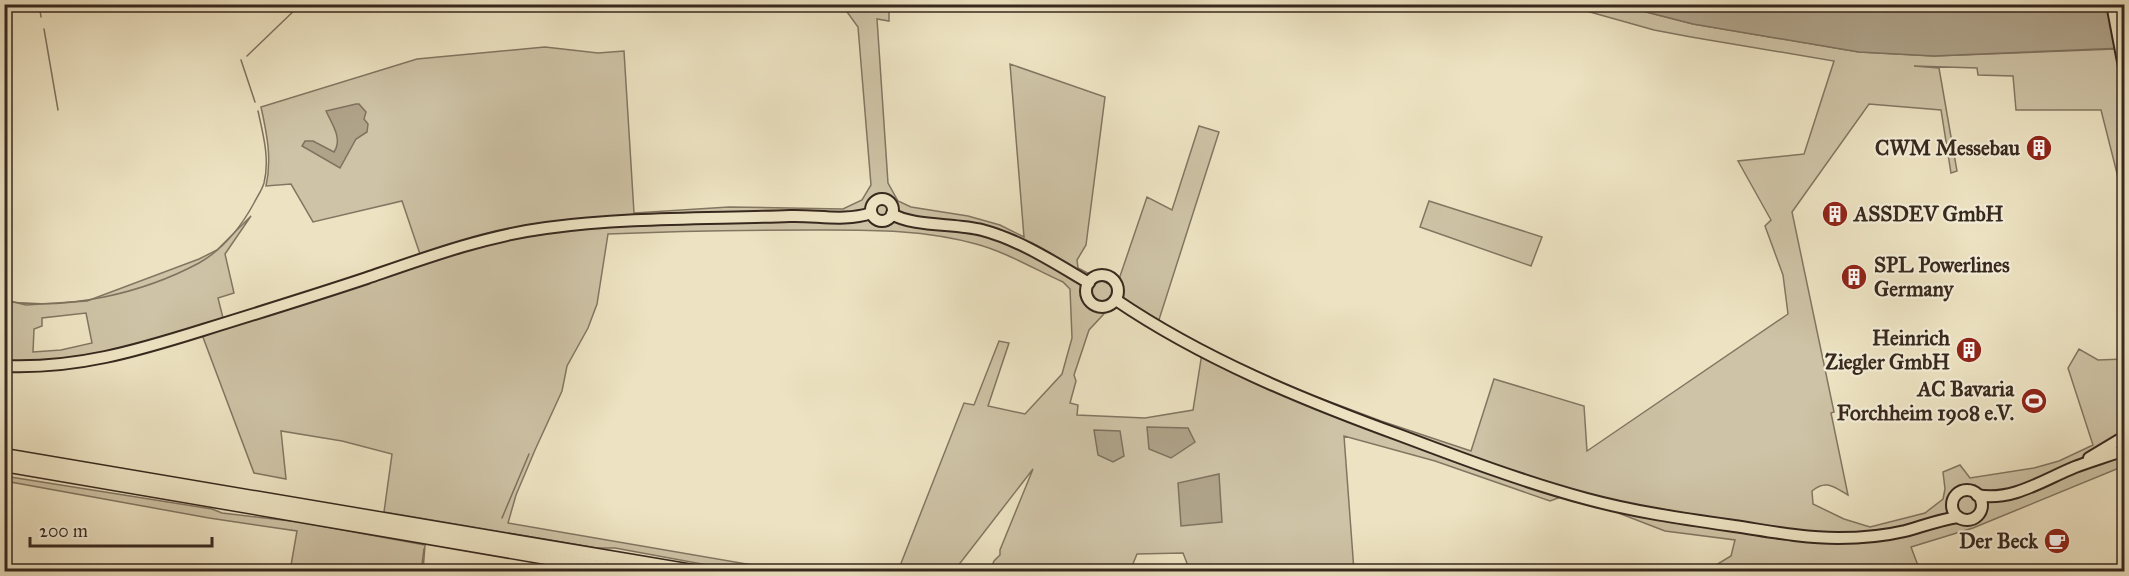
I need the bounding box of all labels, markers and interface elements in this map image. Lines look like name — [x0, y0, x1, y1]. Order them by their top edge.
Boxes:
building icon: CWM Messebau — [2024, 133, 2054, 163]
place label: CWM Messebau — [1875, 135, 2021, 161]
building icon: ASSDEV GmbH — [1820, 199, 1850, 229]
place label: ASSDEV GmbH — [1852, 201, 2003, 227]
place label: SPL Powerlines Germany — [1874, 252, 2010, 302]
building icon: SPL Powerlines Germany — [1839, 262, 1869, 292]
place label: Heinrich Ziegler GmbH — [1825, 325, 1950, 375]
building icon: Heinrich Ziegler GmbH — [1954, 335, 1984, 365]
place label: AC Bavaria Forchheim 1908 e.V. — [1837, 376, 2015, 426]
sports icon: AC Bavaria Forchheim 1908 e.V. — [2019, 386, 2049, 416]
scale bar — [30, 510, 212, 548]
text: 200 m — [39, 520, 88, 542]
cafe icon: Der Beck — [2042, 526, 2072, 556]
place label: Der Beck — [1959, 528, 2039, 554]

